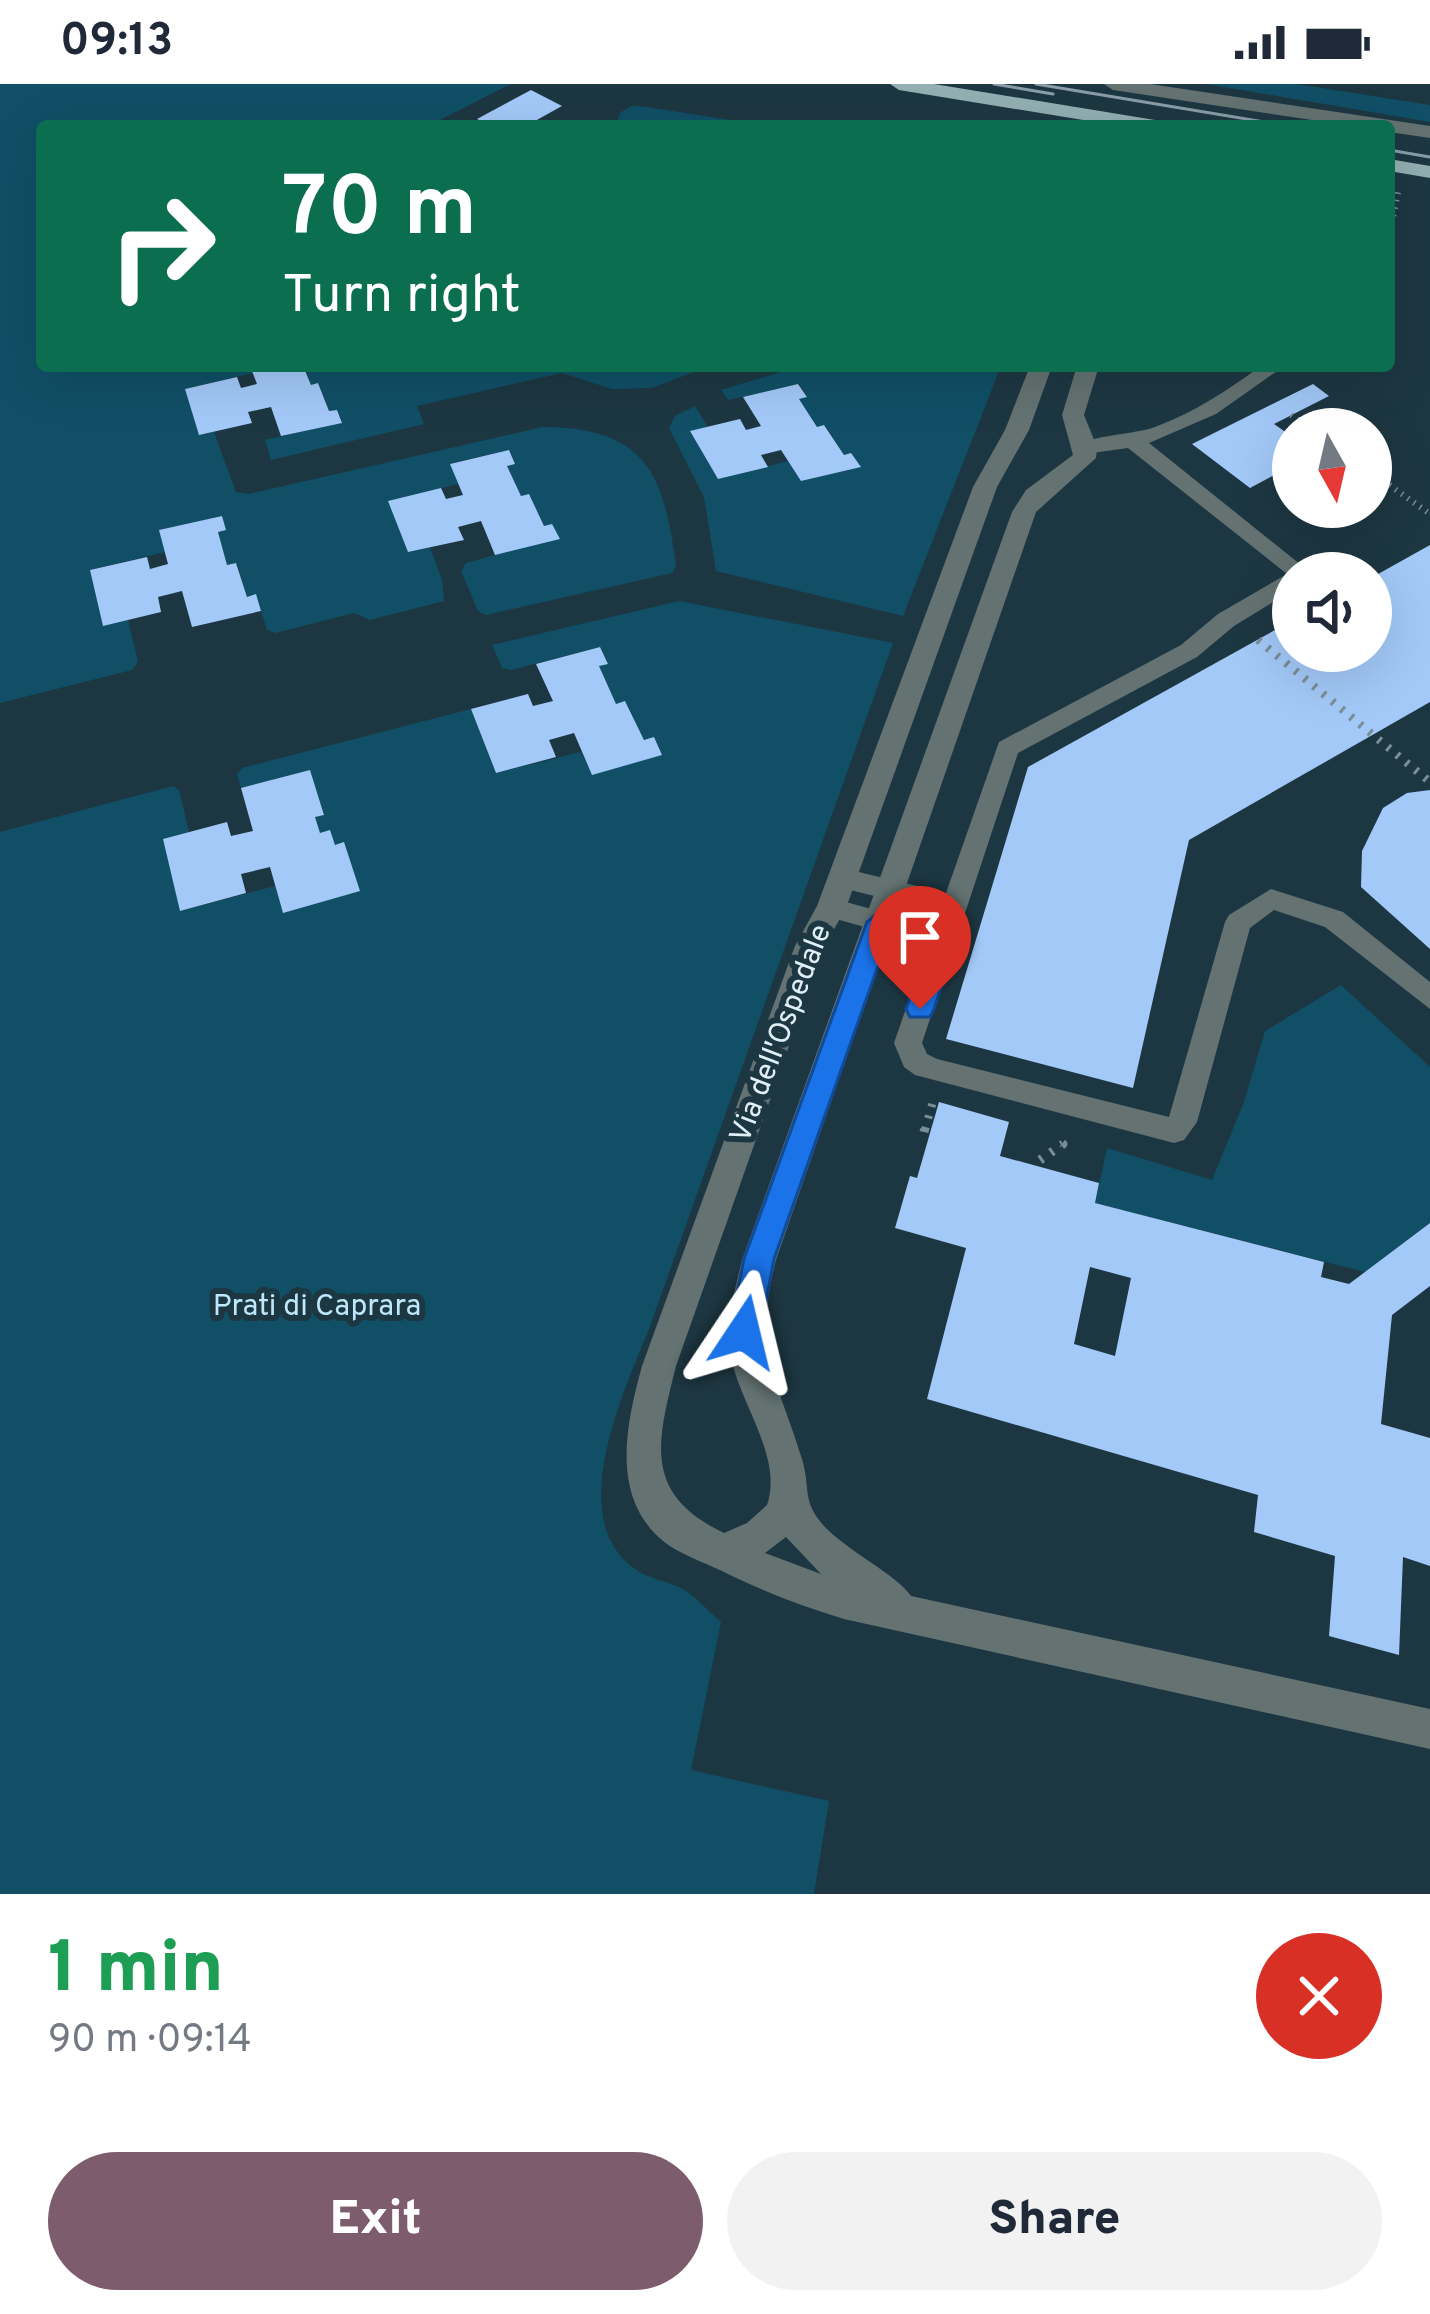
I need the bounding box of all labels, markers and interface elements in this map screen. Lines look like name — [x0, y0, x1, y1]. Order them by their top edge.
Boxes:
text: 09:13 — [60, 14, 173, 71]
text: 70 m — [282, 159, 477, 265]
icon: right — [84, 168, 240, 324]
text: Turn right — [282, 263, 521, 332]
north arrow — [1272, 408, 1392, 528]
map controls — [1272, 408, 1392, 672]
button: sound — [1272, 552, 1392, 672]
pin — [869, 886, 971, 1009]
icon: arrive — [887, 904, 953, 970]
street label: Via dell'Ospedale — [723, 919, 841, 1149]
position arrow — [681, 1269, 807, 1395]
park label: Prati di Caprara — [213, 1289, 421, 1326]
text: 1 min — [48, 1926, 224, 2018]
button: close — [1256, 1933, 1382, 2059]
text: 90 m · 09:14 — [48, 2017, 252, 2066]
button: Exit — [48, 2152, 703, 2290]
button: Share — [727, 2152, 1382, 2290]

